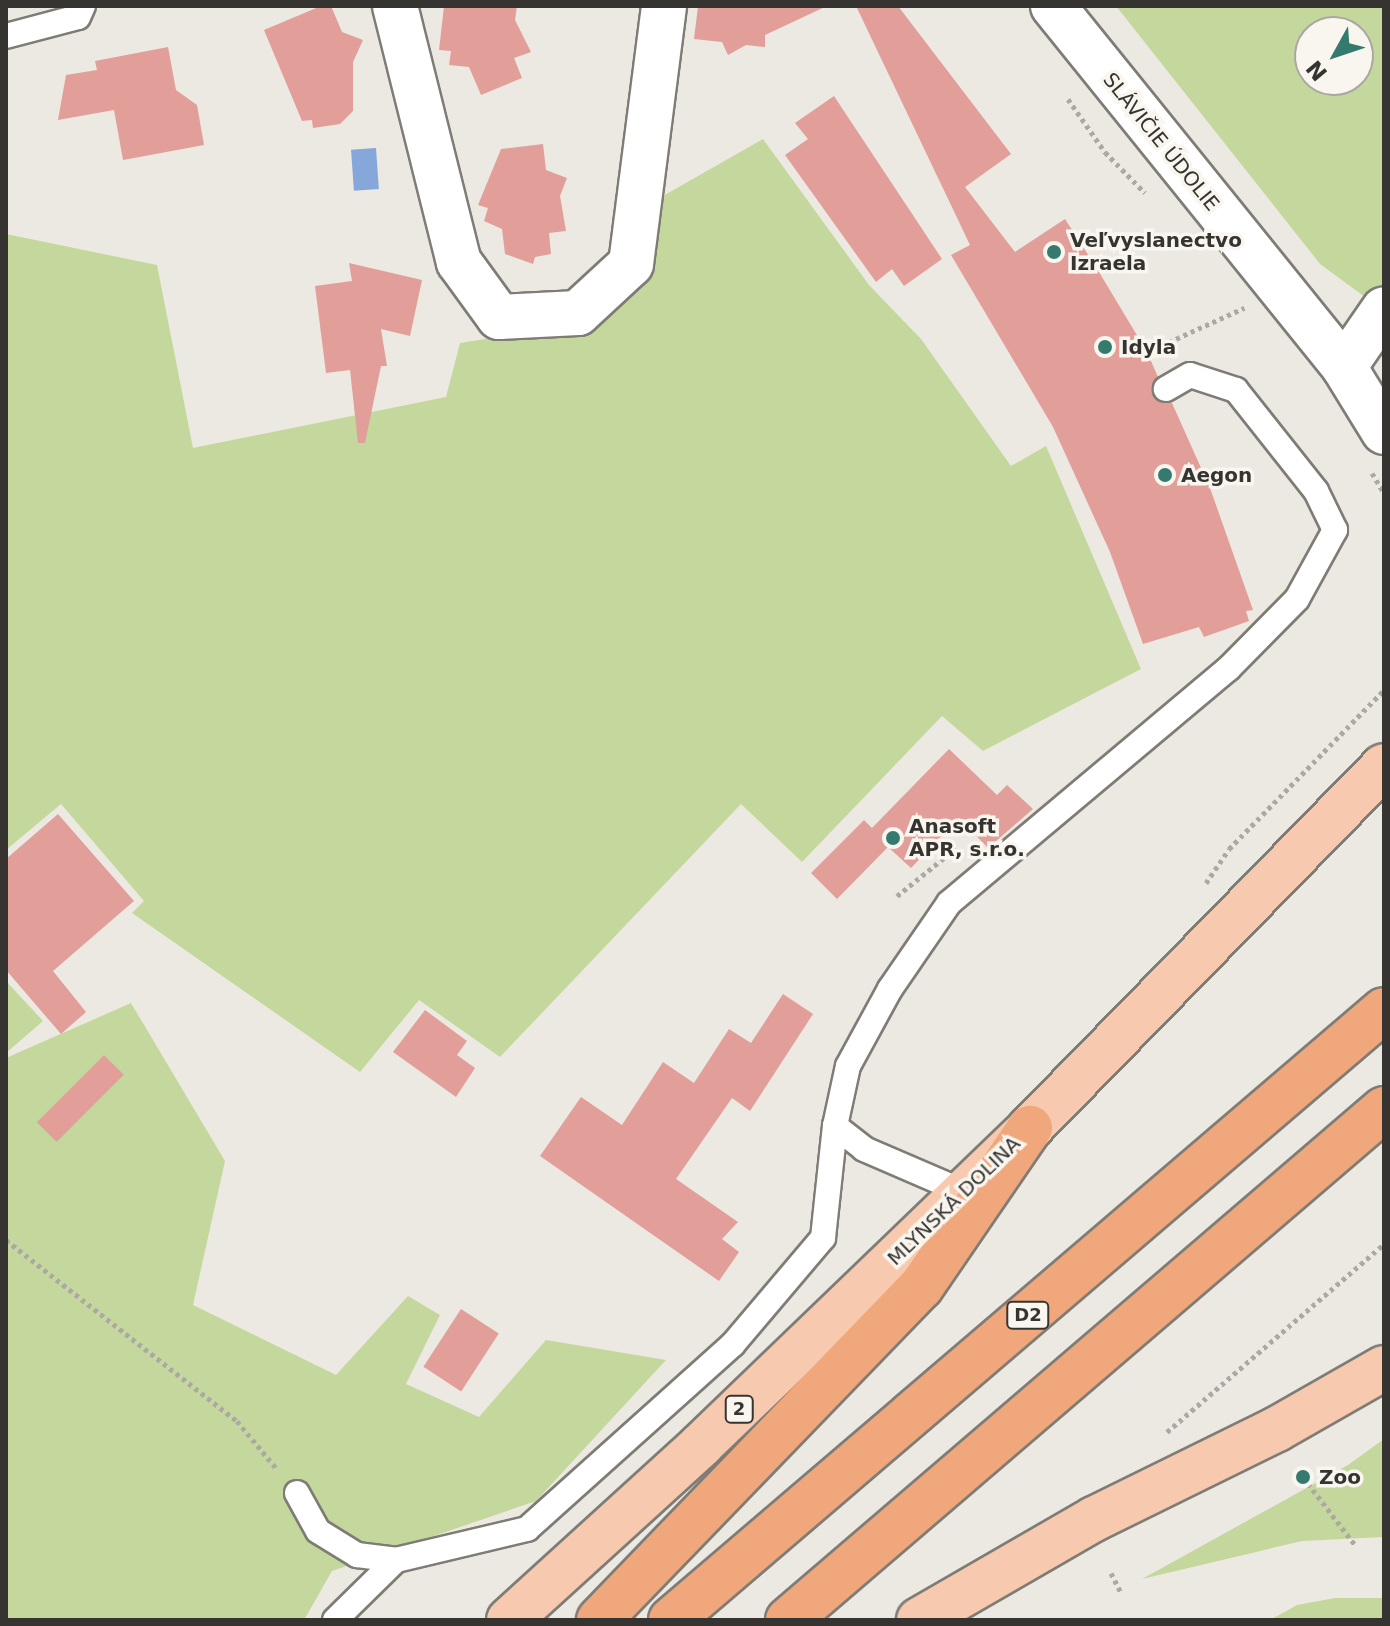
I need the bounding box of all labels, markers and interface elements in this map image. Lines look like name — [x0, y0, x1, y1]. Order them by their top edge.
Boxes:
north arrow — [1294, 16, 1374, 96]
text: N — [1301, 55, 1332, 86]
street label: SLÁVIČIE ÚDOLIE — [1098, 68, 1224, 216]
place label: Veľvyslanectvo Izraela — [1070, 228, 1242, 275]
marker: Veľvyslanectvo Izraela — [1045, 243, 1063, 261]
place label: Idyla — [1121, 335, 1176, 359]
marker: Idyla — [1096, 338, 1114, 356]
place label: Aegon — [1181, 463, 1252, 487]
marker: Aegon — [1156, 466, 1174, 484]
place label: Anasoft APR, s.r.o. — [909, 814, 1025, 861]
marker: Anasoft APR, s.r.o. — [884, 829, 902, 847]
street label: MLYNSKÁ DOLINA — [883, 1132, 1025, 1270]
road number: D2 — [1006, 1301, 1050, 1329]
road number: 2 — [723, 1395, 755, 1423]
place label: Zoo — [1319, 1465, 1361, 1489]
marker: Zoo — [1294, 1468, 1312, 1486]

